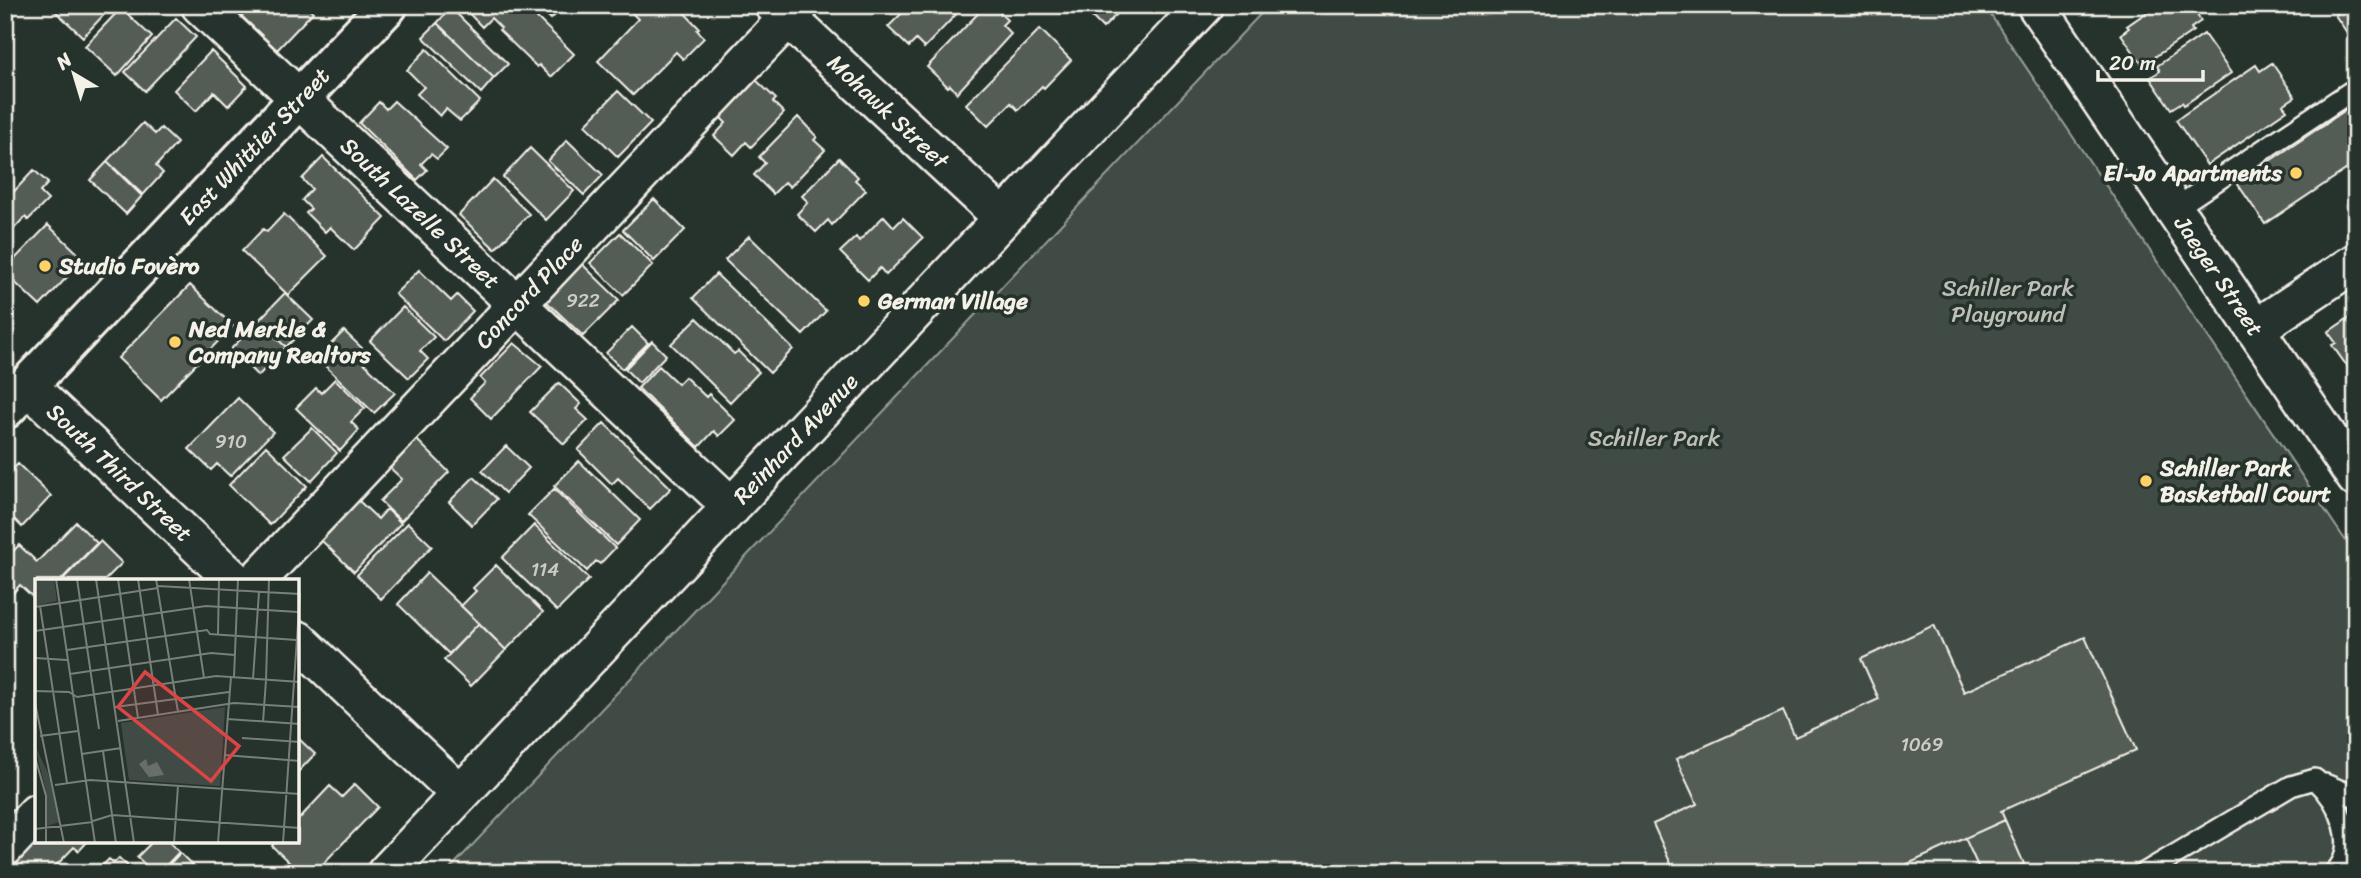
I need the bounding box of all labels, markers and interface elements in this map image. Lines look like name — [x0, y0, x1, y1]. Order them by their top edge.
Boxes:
north arrow — [38, 38, 108, 108]
scale bar — [2098, 38, 2204, 82]
text: N — [48, 43, 80, 79]
street label: Mohawk Street — [818, 43, 960, 180]
text: 20 m — [2109, 44, 2156, 82]
street label: East Whittier Street — [168, 57, 340, 235]
street label: South Lazelle Street — [330, 126, 510, 299]
place label: El-Jo Apartments — [2104, 153, 2282, 194]
marker: El-Jo Apartments — [2288, 165, 2304, 181]
street label: Jaeger Street — [2163, 206, 2275, 345]
street label: Concord Place — [464, 225, 594, 359]
place label: Studio Fovèro — [58, 246, 200, 287]
marker: Studio Fovèro — [37, 258, 53, 274]
park label: Schiller Park Playground — [1942, 268, 2075, 335]
place label: German Village — [877, 281, 1028, 322]
house number: 922 — [566, 284, 600, 317]
marker: German Village — [856, 293, 872, 309]
place label: Ned Merkle & Company Realtors — [188, 309, 371, 376]
marker: Ned Merkle & Company Realtors — [167, 334, 183, 350]
street label: Reinhard Avenue — [722, 363, 868, 514]
street label: South Third Street — [37, 393, 203, 552]
park label: Schiller Park — [1588, 418, 1721, 459]
house number: 910 — [215, 425, 247, 458]
place label: Schiller Park Basketball Court — [2159, 448, 2331, 515]
marker: Schiller Park Basketball Court — [2138, 473, 2154, 489]
house number: 114 — [531, 553, 559, 586]
inset map — [35, 579, 299, 843]
house number: 1069 — [1901, 728, 1943, 761]

